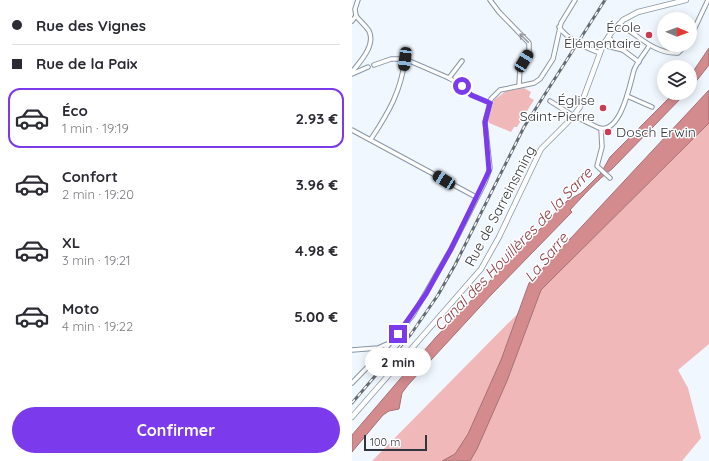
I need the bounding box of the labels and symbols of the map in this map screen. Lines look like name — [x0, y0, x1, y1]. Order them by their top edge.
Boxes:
north arrow — [657, 12, 697, 52]
place label: École Élémentaire — [564, 18, 641, 52]
marker: École Élémentaire — [644, 30, 654, 40]
one-way arrow — [519, 33, 529, 43]
car — [398, 46, 412, 72]
car — [513, 48, 535, 74]
route start — [453, 77, 471, 95]
place label: Église Saint-Pierre — [520, 91, 595, 125]
marker: Église Saint-Pierre — [598, 103, 608, 113]
place label: Dosch Erwin — [616, 123, 696, 141]
marker: Dosch Erwin — [603, 127, 613, 137]
street label: Rue de Sarreinsming — [461, 143, 539, 269]
water label: Canal des Houillères de la Sarre — [430, 163, 597, 335]
car — [431, 169, 457, 191]
water label: La Sarre — [520, 228, 572, 285]
route end — [389, 325, 407, 343]
callout: 2 min — [365, 348, 431, 376]
scale bar — [364, 433, 427, 452]

